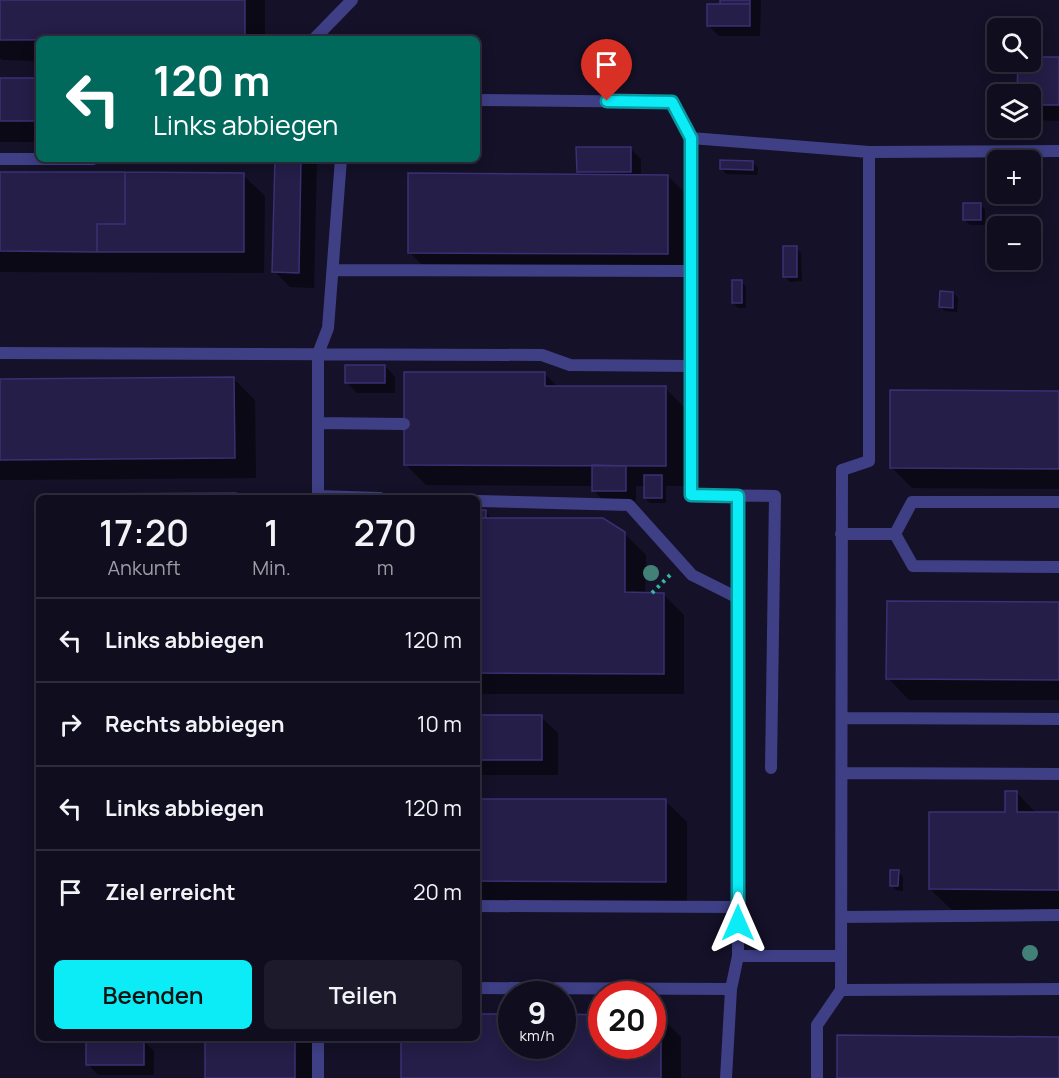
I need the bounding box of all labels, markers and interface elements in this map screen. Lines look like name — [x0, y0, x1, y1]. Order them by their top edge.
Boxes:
map controls — [987, 18, 1041, 270]
button: search — [987, 18, 1041, 72]
pin — [581, 39, 632, 101]
icon: arrive — [590, 48, 623, 81]
text: 120 m — [153, 51, 270, 109]
icon: left — [54, 60, 132, 138]
button: layers — [987, 84, 1041, 138]
text: Links abbiegen — [153, 106, 338, 143]
button: + — [987, 150, 1041, 204]
button: − — [987, 216, 1041, 270]
text: 17:20 — [99, 508, 189, 557]
text: 1 — [264, 508, 279, 557]
text: 270 — [354, 508, 417, 557]
text: Ankunft — [107, 554, 181, 581]
text: Min. — [252, 554, 291, 581]
text: m — [377, 554, 394, 581]
icon: left — [54, 624, 87, 657]
text: Links abbiegen — [105, 625, 264, 655]
text: 120 m — [404, 625, 462, 655]
icon: right — [54, 708, 87, 741]
text: Rechts abbiegen — [105, 709, 284, 739]
text: 10 m — [417, 709, 462, 739]
icon: left — [54, 792, 87, 825]
text: Links abbiegen — [105, 793, 264, 823]
text: 120 m — [404, 793, 462, 823]
icon: arrive — [54, 876, 87, 909]
text: Ziel erreicht — [105, 877, 236, 907]
text: 20 m — [413, 877, 462, 907]
position arrow — [706, 891, 770, 955]
button: Beenden — [54, 960, 252, 1029]
button: Teilen — [264, 960, 462, 1029]
speed limit sign: 20 — [588, 981, 666, 1059]
text: 9 — [528, 992, 546, 1033]
text: km/h — [520, 1025, 554, 1046]

